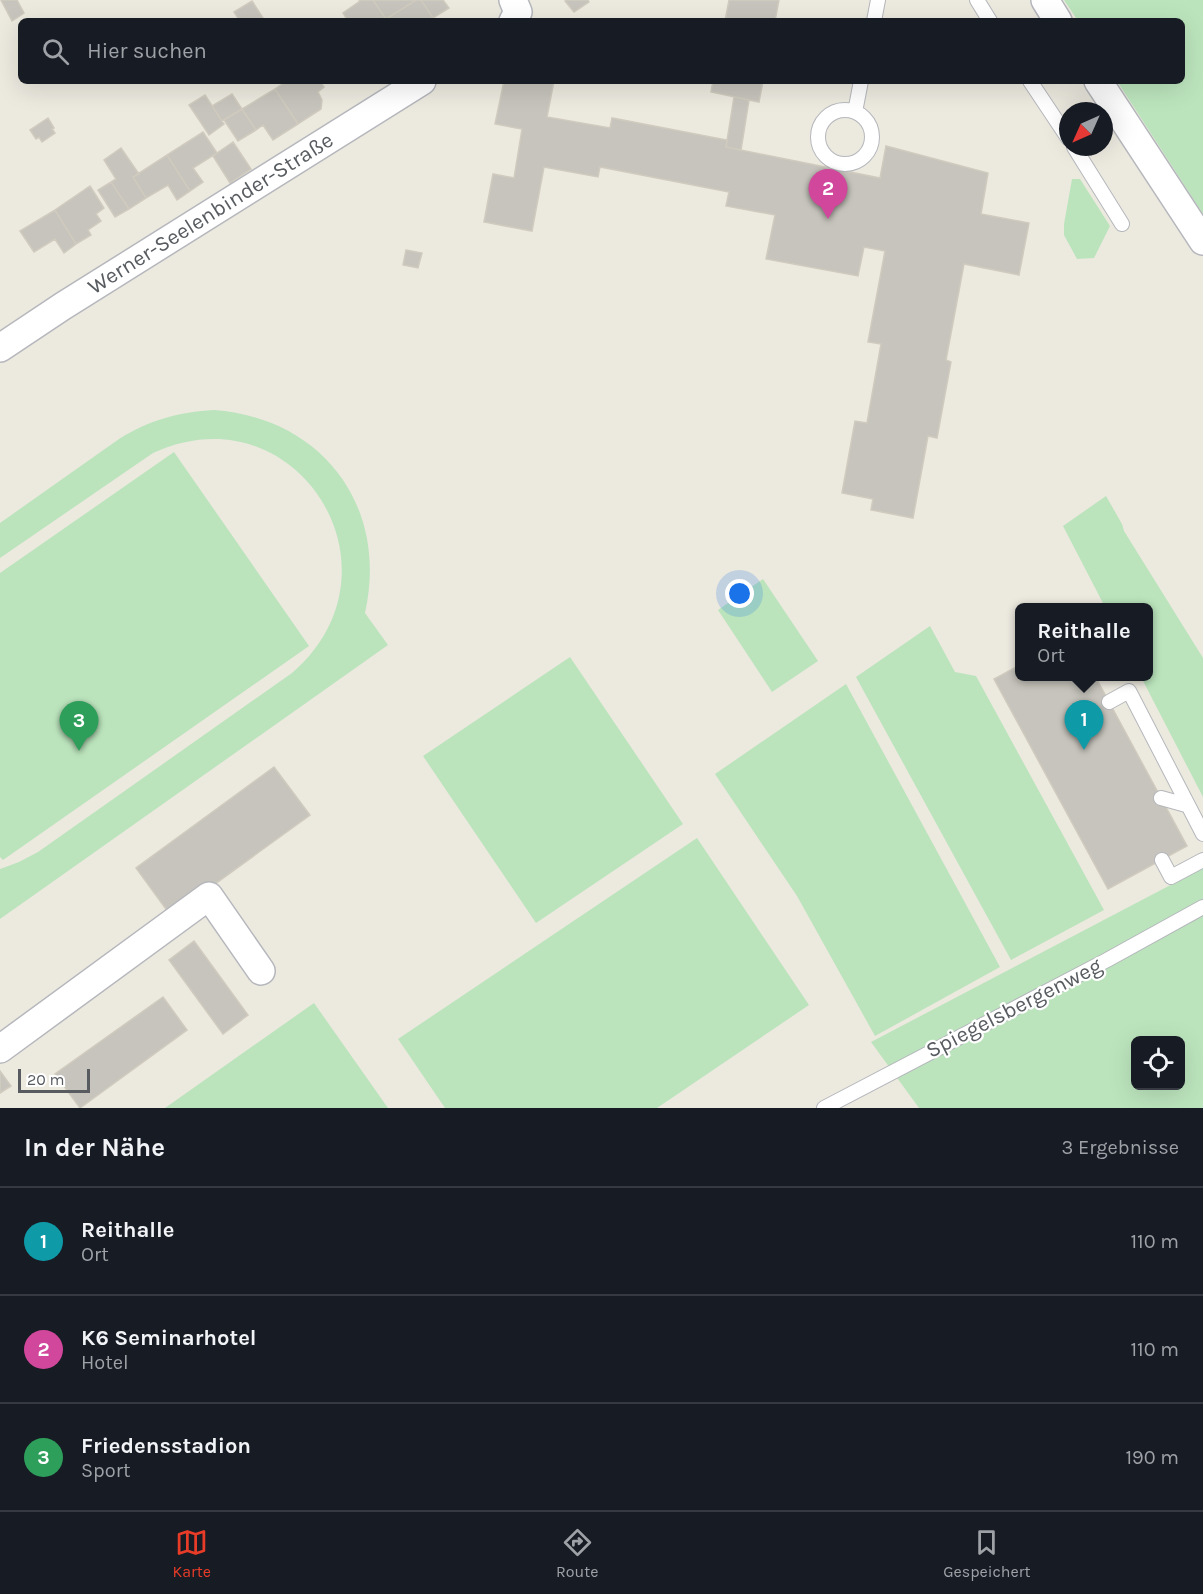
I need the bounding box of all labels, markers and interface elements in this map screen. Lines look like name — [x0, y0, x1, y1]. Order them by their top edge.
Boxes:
search box — [18, 18, 1185, 84]
icon: search — [39, 35, 72, 68]
text: Hier suchen — [87, 38, 207, 64]
north arrow — [1059, 102, 1113, 156]
street label: Werner-Seelenbinder-Straße — [83, 127, 338, 300]
pin: 2 — [808, 170, 848, 219]
your location — [725, 579, 754, 608]
popup — [1015, 603, 1153, 681]
text: Reithalle — [1037, 618, 1131, 644]
text: Ort — [1037, 644, 1065, 667]
pin: 1 — [1064, 700, 1104, 750]
pin: 3 — [60, 702, 98, 751]
street label: Spiegelsbergenweg — [922, 952, 1107, 1064]
map controls — [1131, 1036, 1185, 1090]
button: locate — [1131, 1036, 1185, 1090]
scale bar — [18, 1066, 90, 1094]
text: 20 m — [27, 1070, 65, 1089]
text: In der Nähe — [24, 1132, 165, 1163]
text: 3 Ergebnisse — [1062, 1136, 1179, 1159]
text: Reithalle — [81, 1217, 174, 1243]
text: 1 — [40, 1230, 47, 1253]
text: 110 m — [1130, 1230, 1179, 1253]
text: Ort — [81, 1243, 109, 1266]
text: K6 Seminarhotel — [81, 1325, 257, 1351]
text: 2 — [37, 1338, 50, 1361]
text: 110 m — [1130, 1338, 1179, 1361]
text: Hotel — [81, 1351, 129, 1374]
text: Friedensstadion — [81, 1433, 251, 1459]
text: 3 — [37, 1446, 50, 1469]
text: 190 m — [1125, 1446, 1179, 1469]
text: Sport — [81, 1459, 130, 1482]
tab: Karte — [172, 1526, 211, 1581]
tab: Route — [556, 1526, 598, 1581]
tab: Gespeichert — [943, 1526, 1031, 1581]

